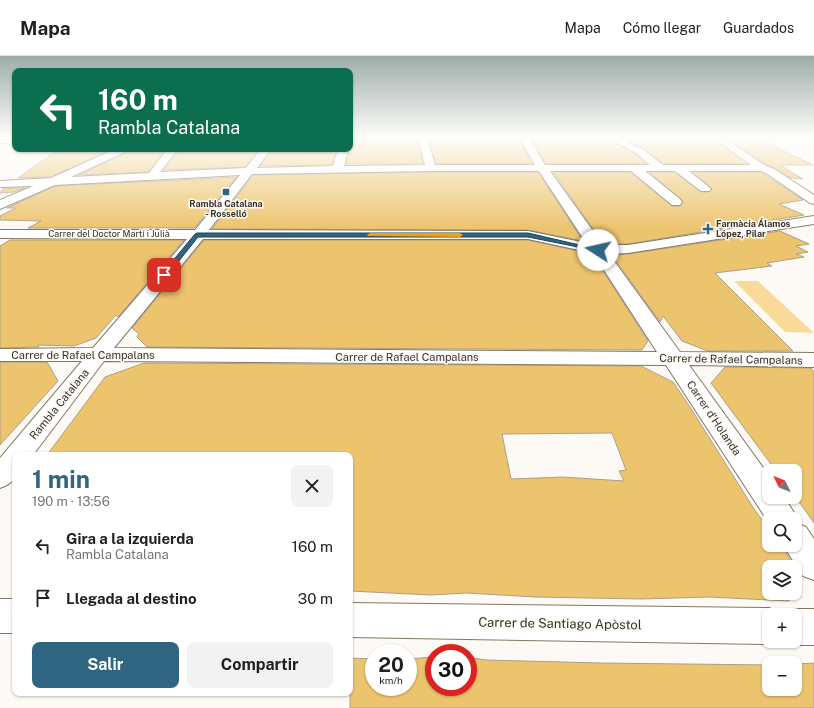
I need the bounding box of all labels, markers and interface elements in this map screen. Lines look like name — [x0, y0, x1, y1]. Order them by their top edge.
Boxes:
text: Mapa — [20, 17, 70, 39]
text: Mapa — [565, 20, 601, 36]
text: Cómo llegar — [623, 20, 701, 36]
text: Guardados — [723, 20, 794, 36]
text: 160 m — [98, 83, 178, 116]
icon: left — [32, 84, 84, 136]
text: Rambla Catalana — [98, 117, 240, 138]
marker: Rambla Catalana - Rosselló — [221, 187, 231, 197]
place label: Rambla Catalana - Rosselló — [189, 198, 263, 219]
place label: Farmàcia Álamos López, Pilar — [716, 218, 791, 239]
marker: Farmàcia Álamos López, Pilar — [703, 224, 713, 234]
street label: Carrer del Doctor Martí i Julià — [48, 228, 170, 239]
position arrow — [577, 229, 619, 271]
pin — [147, 258, 181, 292]
icon: arrive — [153, 264, 175, 286]
street label: Carrer de Rafael Campalans — [11, 349, 155, 361]
street label: Carrer de Rafael Campalans — [335, 351, 479, 363]
street label: Carrer de Rafael Campalans — [659, 352, 803, 366]
street label: Rambla Catalana — [27, 366, 91, 442]
street label: Carrer d'Holanda — [685, 378, 743, 458]
north arrow — [762, 464, 802, 504]
map controls — [762, 464, 802, 696]
text: 1 min — [32, 465, 90, 493]
button: close — [291, 465, 333, 507]
text: 190 m · 13:56 — [32, 494, 110, 509]
button: search — [762, 512, 802, 552]
text: Gira a la izquierda — [66, 530, 194, 547]
icon: left — [32, 535, 54, 557]
text: 160 m — [292, 538, 333, 555]
text: Rambla Catalana — [66, 547, 169, 562]
button: layers — [762, 560, 802, 600]
icon: arrive — [32, 587, 54, 609]
text: Llegada al destino — [66, 590, 197, 607]
text: 30 m — [298, 590, 333, 607]
button: + — [762, 608, 802, 648]
street label: Carrer de Santiago Apòstol — [478, 615, 642, 632]
button: Salir — [32, 642, 179, 688]
button: Compartir — [187, 642, 333, 688]
speed limit sign: 30 — [425, 644, 477, 696]
text: 20 — [378, 653, 404, 677]
button: − — [762, 656, 802, 696]
text: km/h — [379, 674, 403, 686]

